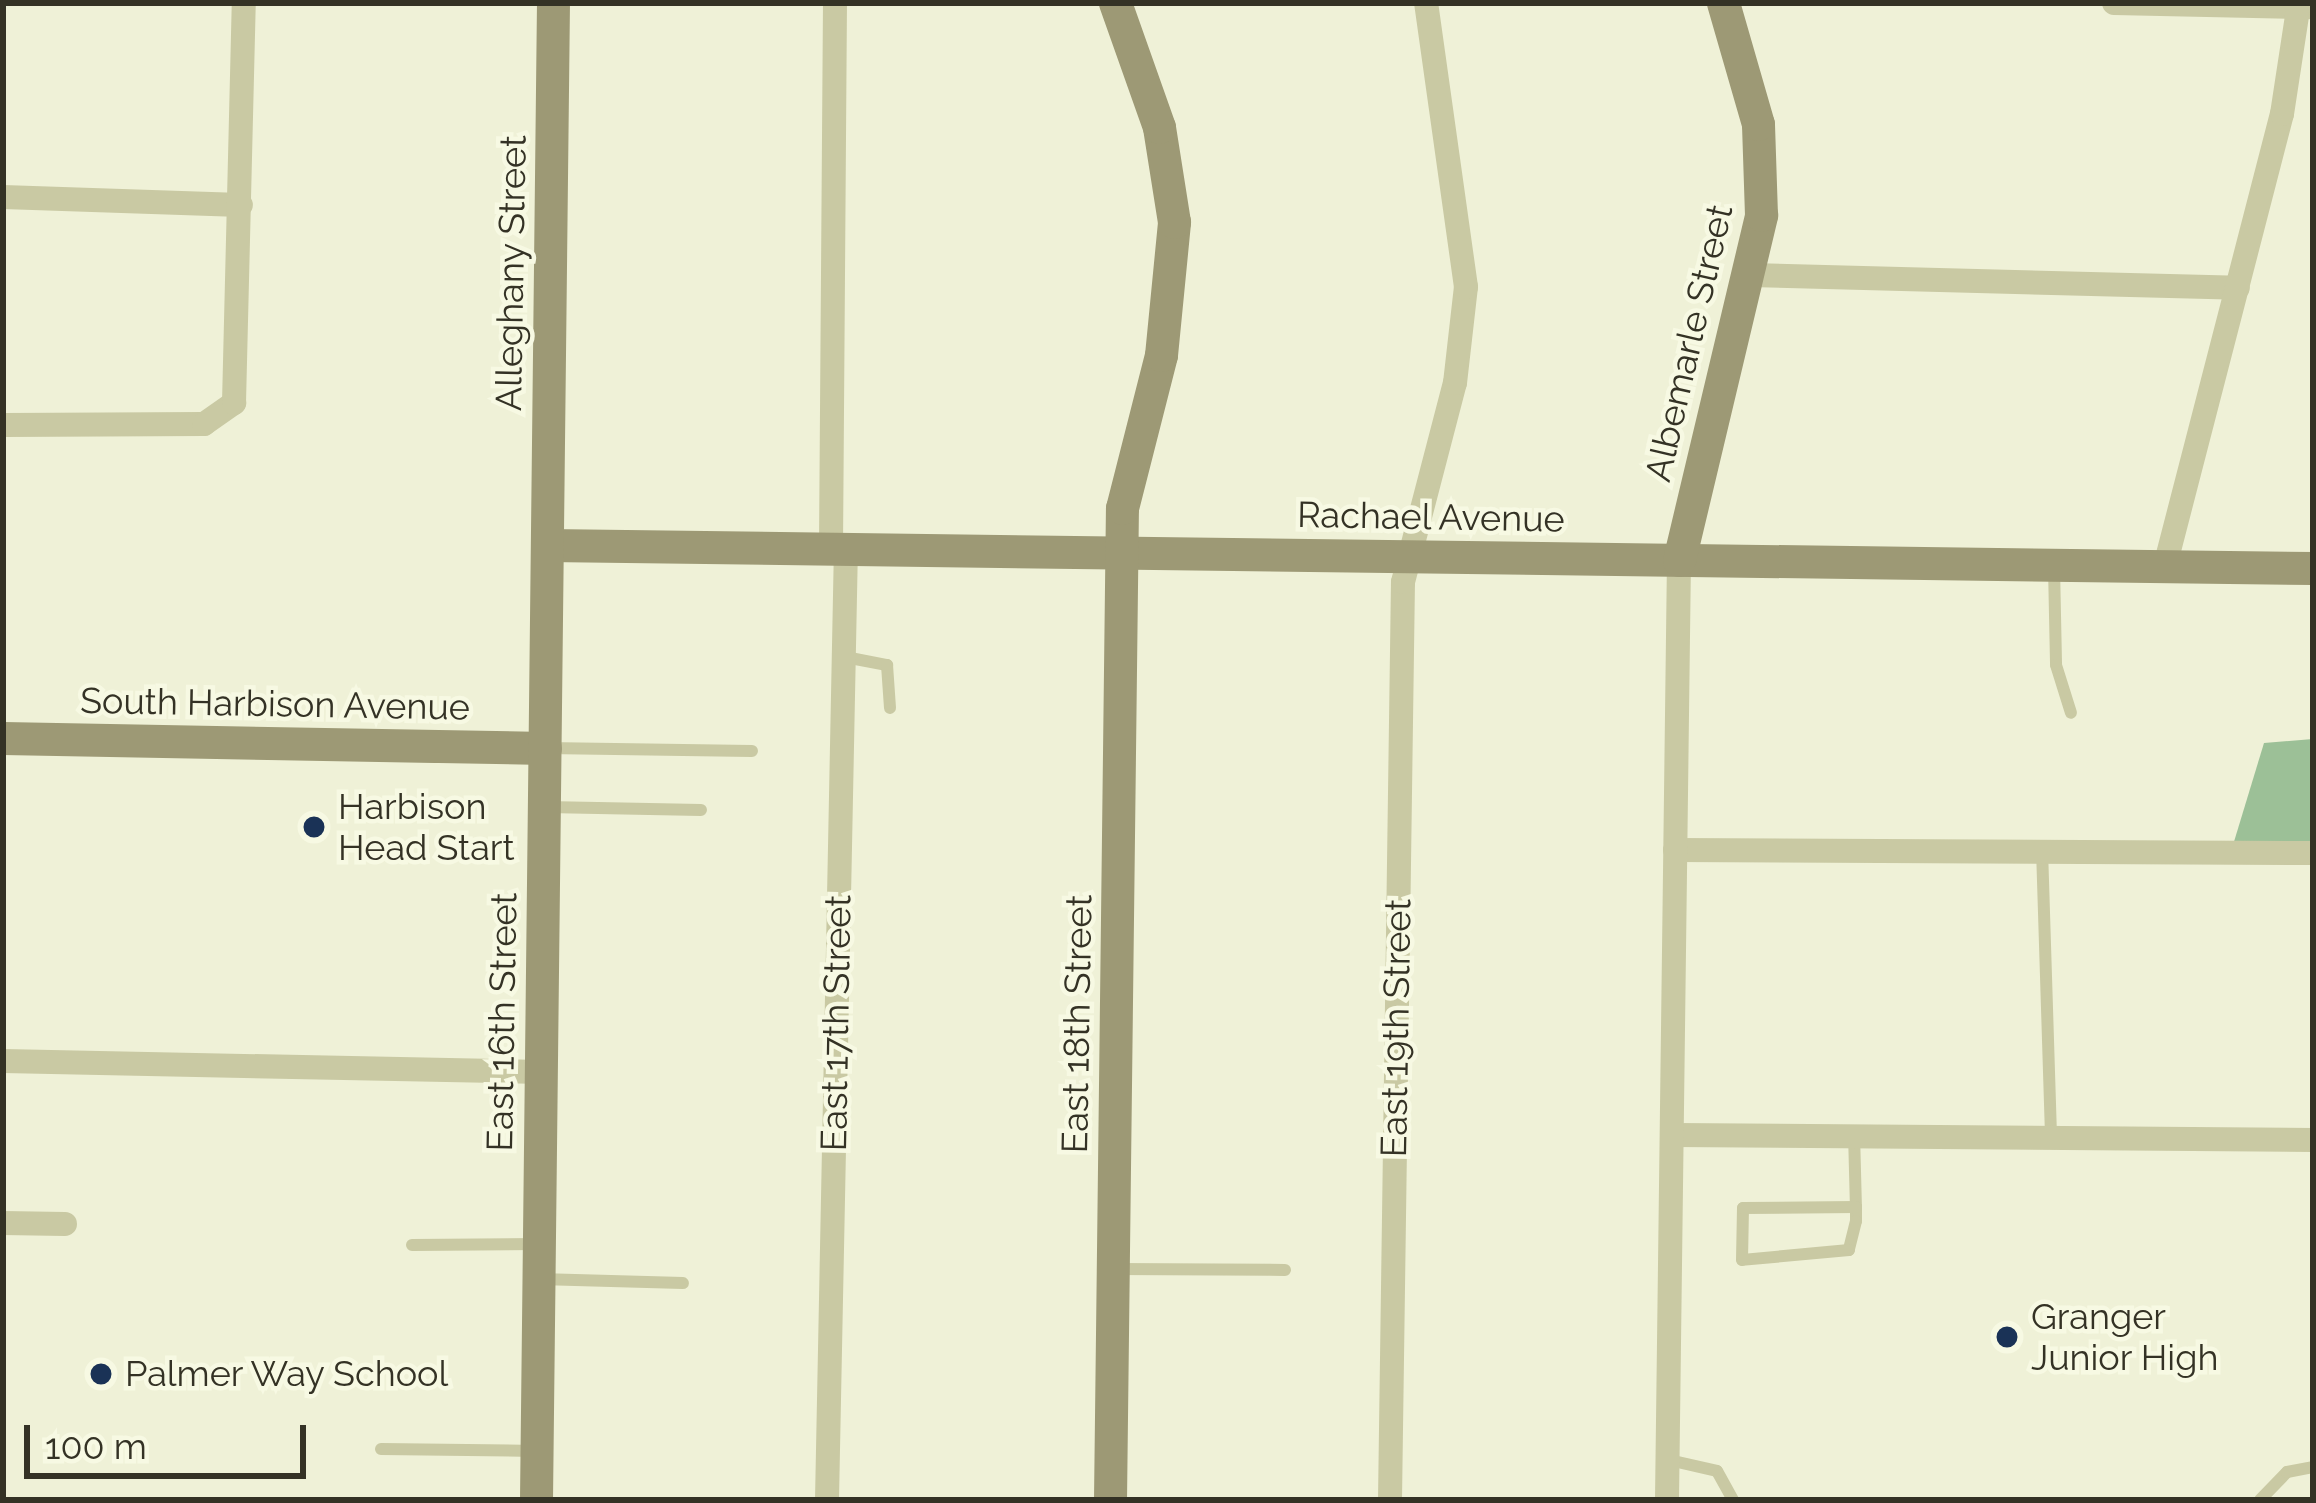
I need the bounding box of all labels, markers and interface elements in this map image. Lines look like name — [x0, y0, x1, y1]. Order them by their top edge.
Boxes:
street label: Alleghany Street — [487, 134, 535, 412]
street label: Albemarle Street — [1636, 200, 1742, 486]
street label: Rachael Avenue — [1296, 493, 1566, 541]
street label: South Harbison Avenue — [79, 679, 471, 729]
place label: Harbison Head Start — [338, 784, 514, 869]
marker: Harbison Head Start — [301, 814, 327, 840]
street label: East 16th Street — [478, 892, 526, 1152]
street label: East 17th Street — [812, 894, 860, 1152]
street label: East 18th Street — [1053, 894, 1101, 1154]
street label: East 19th Street — [1372, 898, 1420, 1158]
place label: Granger Junior High — [2031, 1294, 2219, 1379]
marker: Granger Junior High — [1994, 1324, 2020, 1350]
place label: Palmer Way School — [125, 1352, 451, 1396]
marker: Palmer Way School — [88, 1361, 114, 1387]
scale bar — [30, 1401, 312, 1475]
text: 100 m — [45, 1425, 147, 1467]

